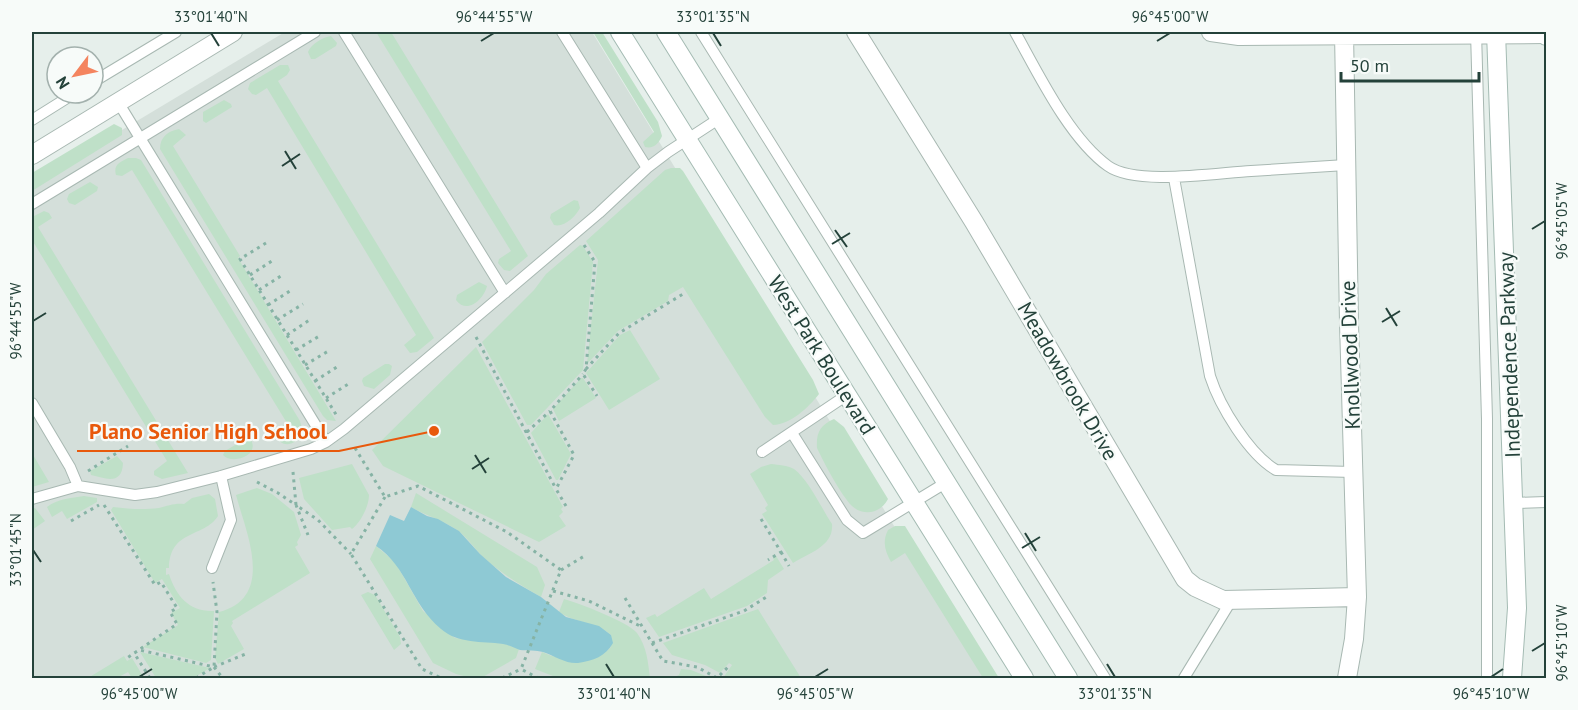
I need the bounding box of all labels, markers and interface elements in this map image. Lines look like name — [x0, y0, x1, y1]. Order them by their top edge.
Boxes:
text: 33°01'40"N — [174, 7, 248, 26]
text: 96°44'55"W — [456, 7, 533, 26]
text: 33°01'35"N — [676, 7, 750, 26]
text: 96°45'00"W — [1132, 7, 1209, 26]
north arrow — [45, 45, 105, 105]
scale bar — [1341, 45, 1479, 83]
text: 50 m — [1350, 54, 1389, 77]
text: N — [51, 73, 74, 93]
text: 96°45'05"W — [1552, 182, 1571, 259]
street label: Independence Parkway — [1492, 251, 1526, 458]
street label: West Park Boulevard — [762, 270, 882, 440]
street label: Knollwood Drive — [1334, 280, 1366, 430]
text: 96°44'55"W — [6, 282, 25, 359]
street label: Meadowbrook Drive — [1012, 297, 1124, 465]
callout: Plano Senior High School — [77, 411, 339, 451]
text: Plano Senior High School — [89, 417, 328, 445]
text: 33°01'45"N — [6, 513, 25, 587]
text: 96°45'10"W — [1552, 604, 1571, 681]
text: 96°45'00"W — [101, 684, 178, 703]
text: 33°01'40"N — [577, 684, 651, 703]
text: 96°45'05"W — [777, 684, 854, 703]
text: 33°01'35"N — [1078, 684, 1152, 703]
text: 96°45'10"W — [1453, 684, 1530, 703]

